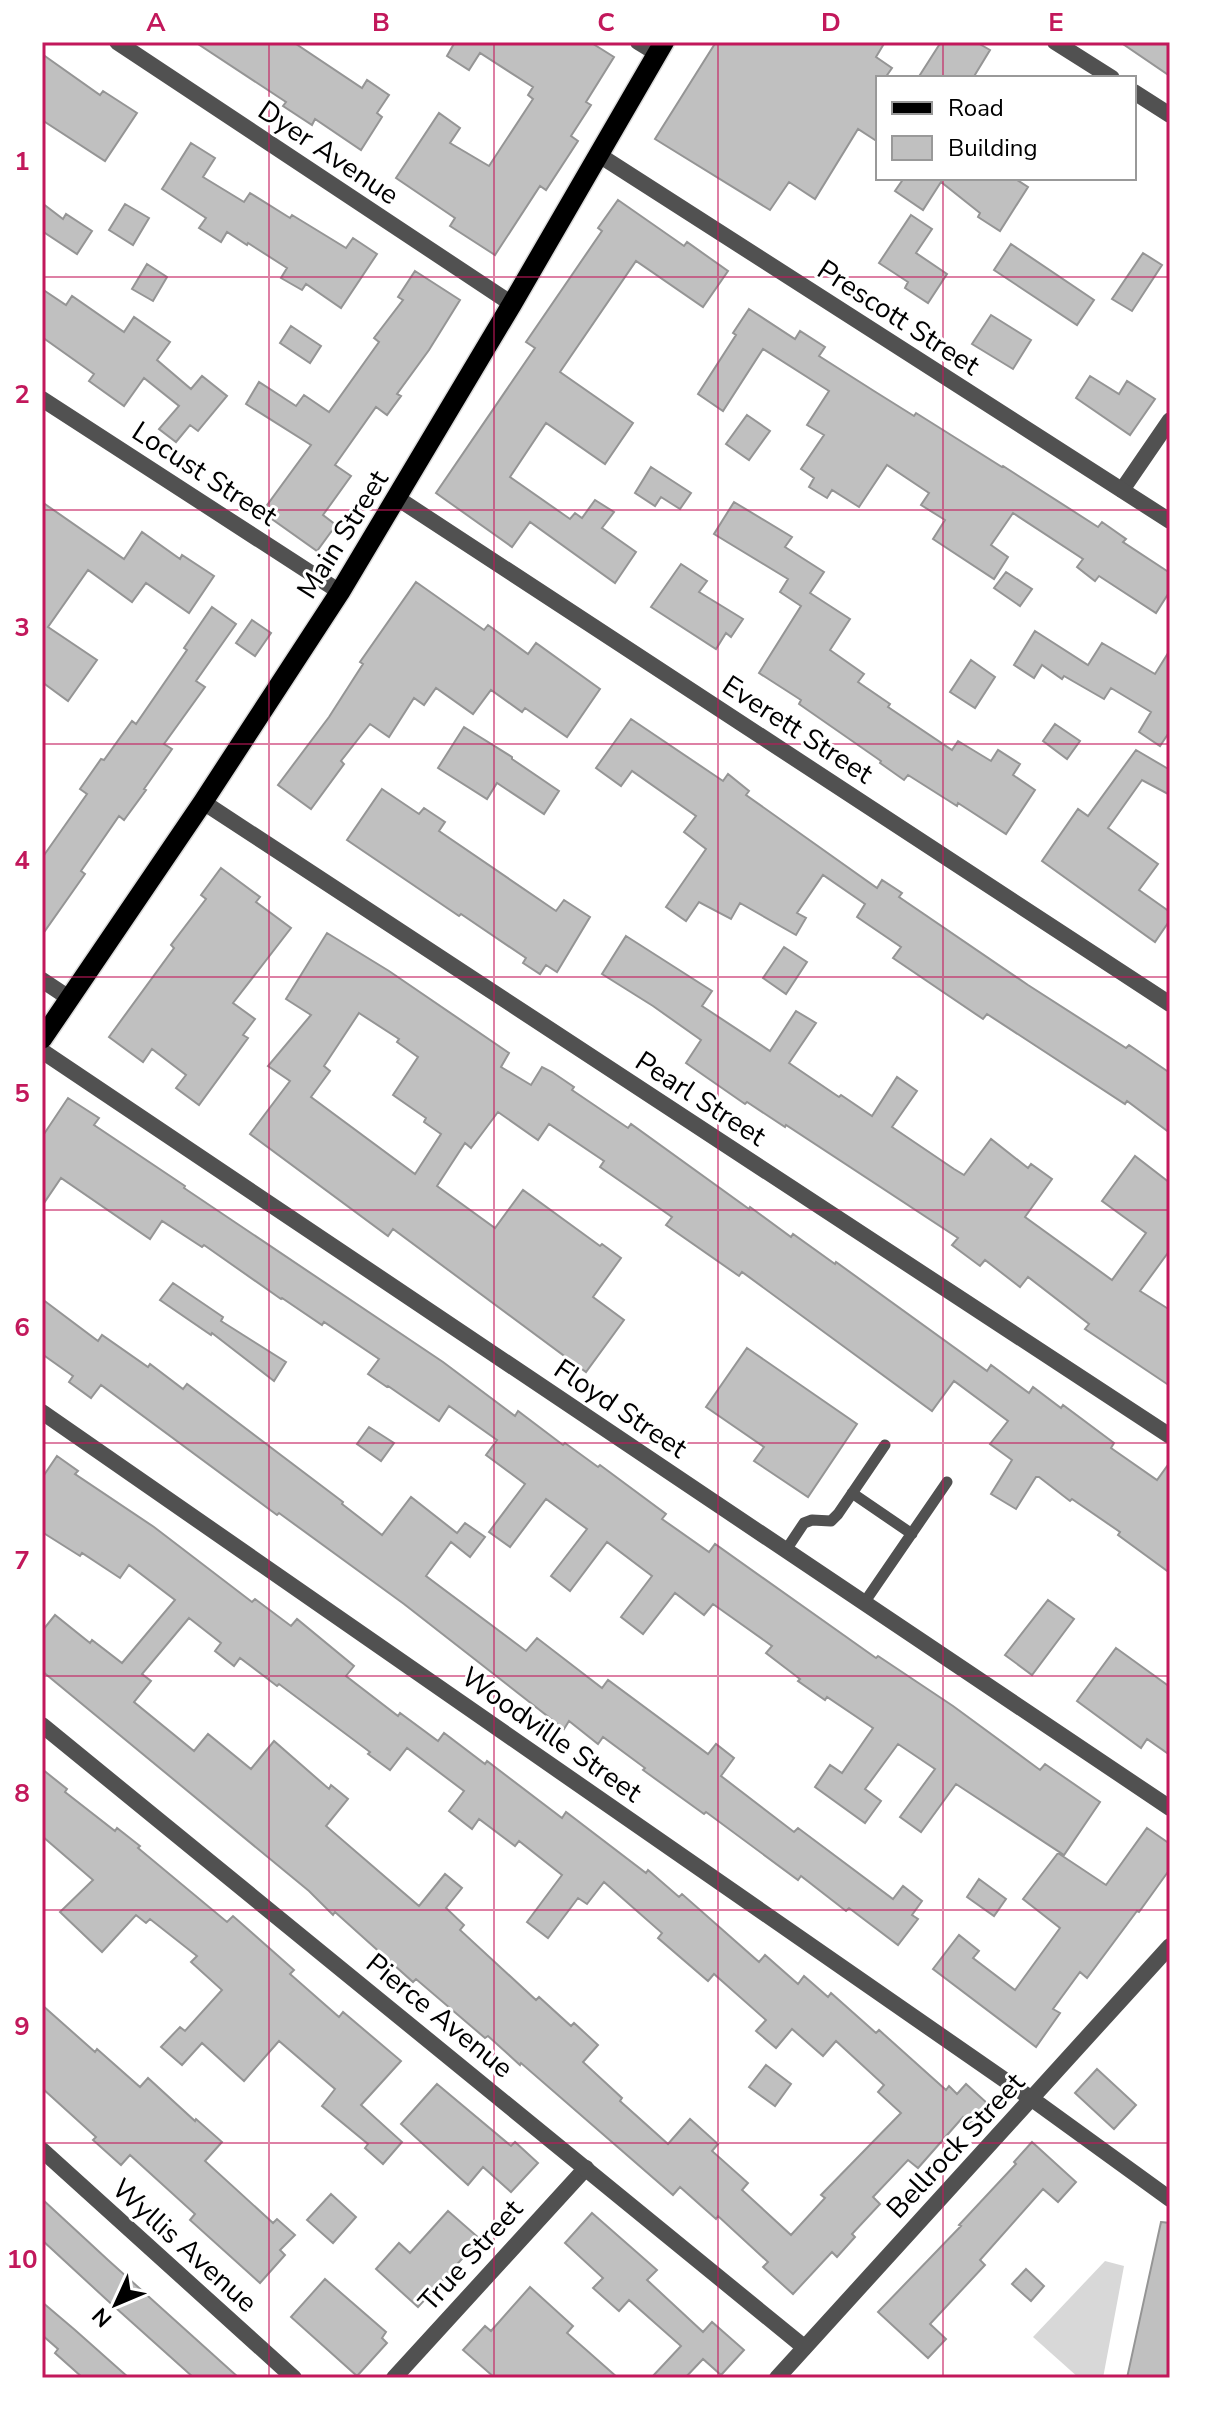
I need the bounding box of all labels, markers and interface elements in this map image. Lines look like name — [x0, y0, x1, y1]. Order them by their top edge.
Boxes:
text: A — [146, 5, 166, 40]
text: B — [372, 5, 390, 40]
text: C — [597, 5, 615, 40]
text: D — [821, 5, 841, 40]
text: E — [1048, 5, 1064, 40]
legend — [876, 76, 1136, 180]
street label: Dyer Avenue — [251, 92, 406, 214]
text: Road — [948, 92, 1004, 124]
text: Building — [948, 132, 1038, 164]
text: 1 — [14, 144, 30, 179]
street label: Prescott Street — [810, 251, 987, 385]
text: 2 — [14, 377, 30, 412]
street label: Locust Street — [124, 413, 285, 535]
street label: Main Street — [288, 463, 397, 606]
text: 3 — [14, 610, 30, 645]
street label: Everett Street — [715, 667, 880, 793]
text: 4 — [14, 843, 30, 878]
street label: Pearl Street — [628, 1042, 773, 1155]
text: 5 — [14, 1076, 30, 1111]
text: 6 — [14, 1310, 30, 1345]
street label: Floyd Street — [546, 1350, 695, 1467]
text: 7 — [14, 1543, 30, 1578]
street label: Woodville Street — [453, 1658, 650, 1811]
text: 8 — [14, 1776, 30, 1811]
street label: Pierce Avenue — [358, 1945, 521, 2087]
text: 9 — [14, 2009, 30, 2044]
street label: Bellrock Street — [878, 2064, 1033, 2227]
street label: Wyllis Avenue — [103, 2170, 265, 2321]
street label: True Street — [410, 2191, 531, 2320]
text: 10 — [6, 2242, 38, 2277]
north arrow — [76, 2264, 156, 2344]
text: N — [86, 2301, 119, 2334]

